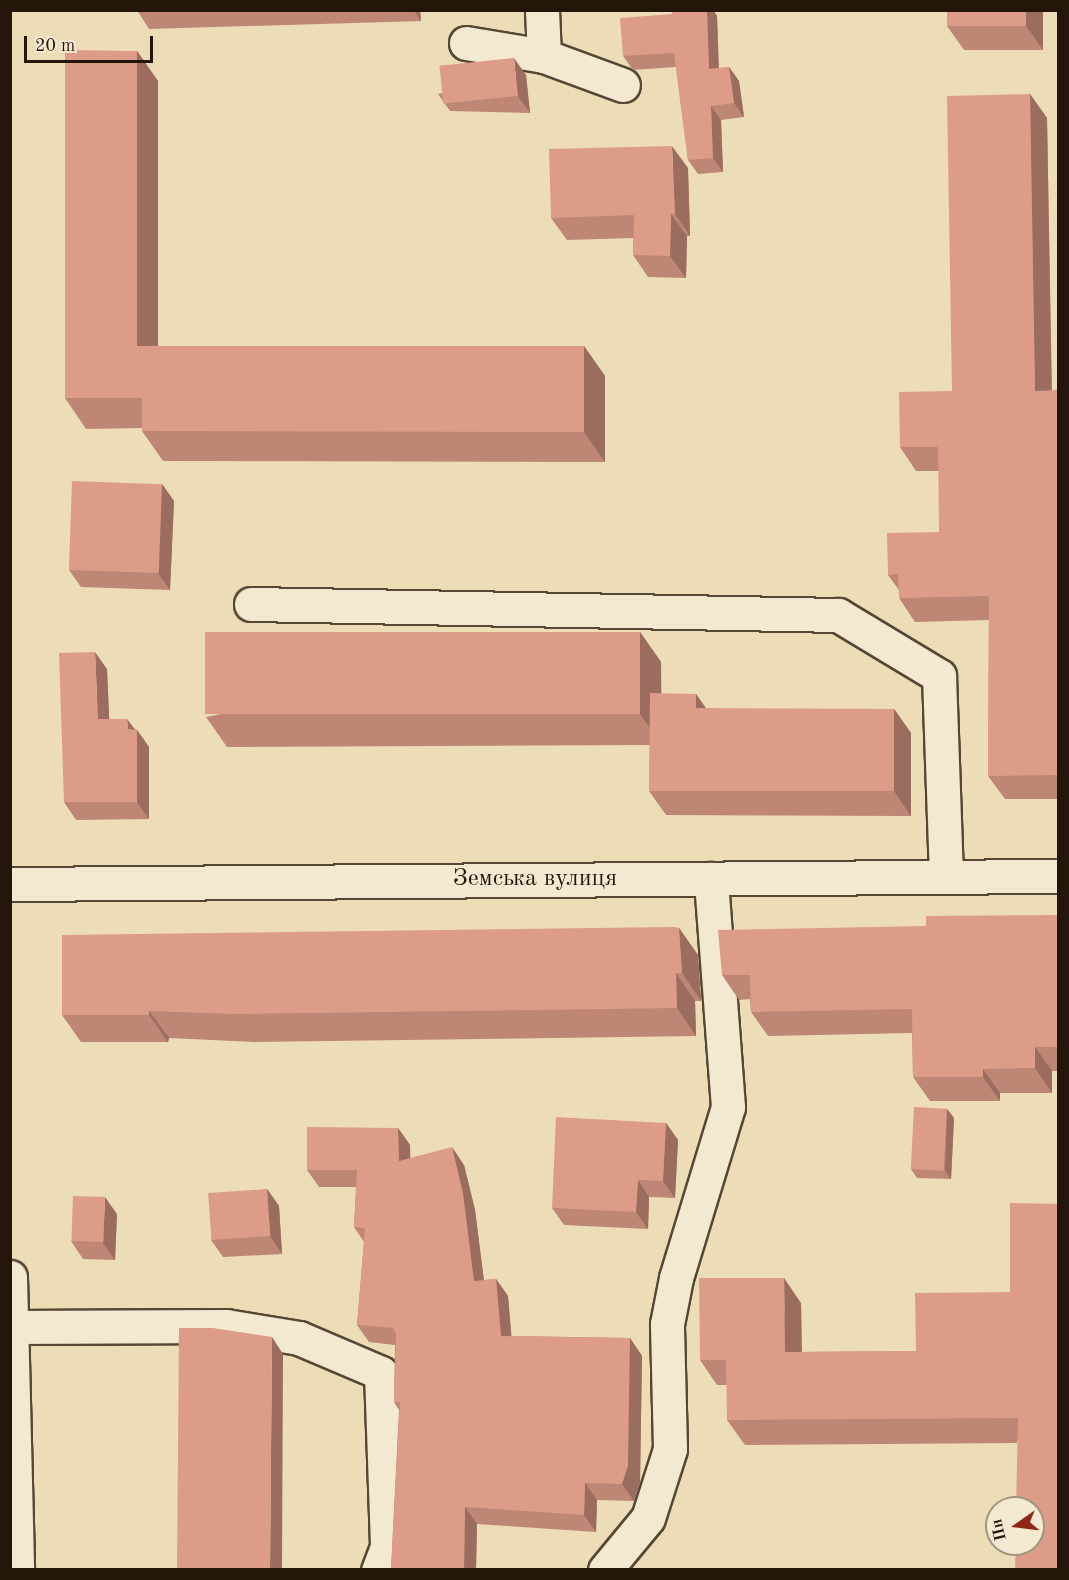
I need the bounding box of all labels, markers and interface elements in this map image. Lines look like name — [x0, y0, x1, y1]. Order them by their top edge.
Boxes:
scale bar — [27, 24, 156, 62]
text: 20 m — [35, 37, 75, 55]
street label: Земська вулиця — [453, 866, 617, 894]
north arrow — [985, 1496, 1045, 1556]
text: Пн — [989, 1517, 1010, 1543]

